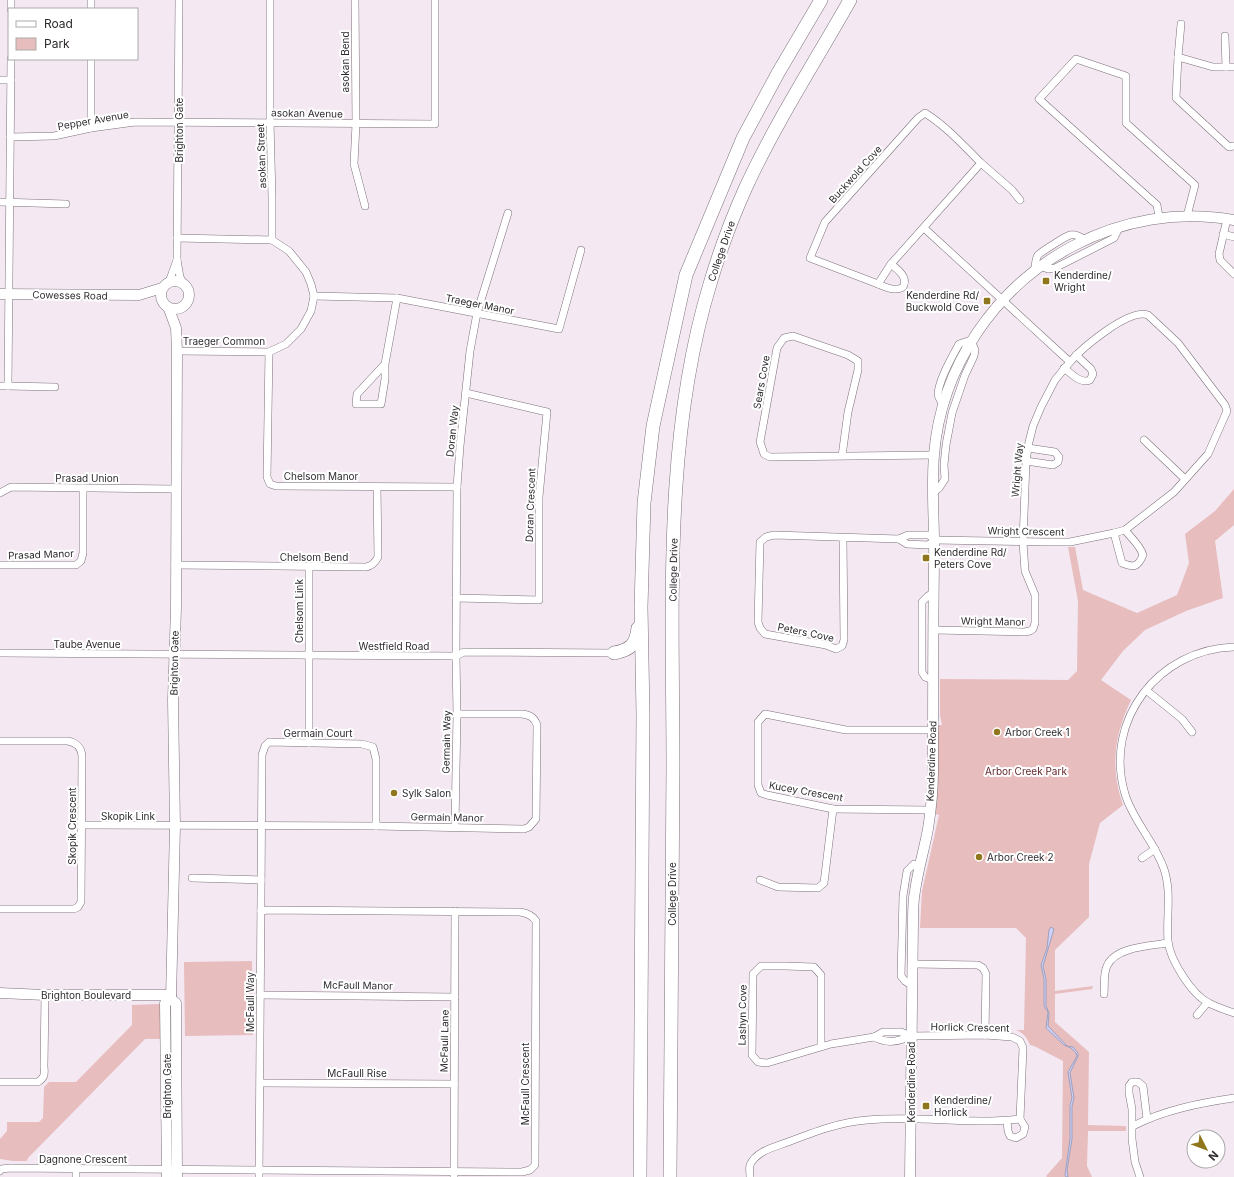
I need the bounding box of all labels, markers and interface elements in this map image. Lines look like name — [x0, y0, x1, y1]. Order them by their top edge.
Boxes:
legend — [8, 8, 138, 60]
text: Road — [44, 16, 73, 31]
street label: asokan Bend — [339, 31, 351, 93]
text: Park — [44, 36, 70, 51]
street label: Brighton Gate — [173, 97, 185, 162]
street label: asokan Avenue — [271, 106, 343, 120]
street label: Pepper Avenue — [57, 108, 130, 132]
street label: asokan Street — [254, 123, 268, 189]
street label: Buckwold Cove — [826, 143, 884, 205]
street label: College Drive — [705, 219, 737, 283]
place label: Kenderdine/ Wright — [1054, 269, 1112, 293]
marker: Kenderdine/ Wright — [1041, 276, 1051, 286]
street label: Cowesses Road — [32, 288, 108, 302]
place label: Kenderdine Rd/ Buckwold Cove — [906, 289, 979, 313]
street label: Traeger Manor — [445, 291, 516, 317]
marker: Kenderdine Rd/ Buckwold Cove — [982, 296, 992, 306]
street label: Traeger Common — [183, 335, 265, 347]
street label: Sears Cove — [750, 354, 772, 410]
street label: Doran Way — [443, 404, 461, 457]
street label: Wright Way — [1009, 442, 1025, 498]
street label: Doran Crescent — [523, 467, 537, 542]
street label: Chelsom Manor — [284, 470, 359, 482]
street label: Prasad Union — [55, 472, 119, 484]
street label: Wright Crescent — [988, 524, 1065, 538]
street label: College Drive — [666, 538, 680, 602]
place label: Kenderdine Rd/ Peters Cove — [934, 546, 1007, 570]
street label: Prasad Manor — [8, 547, 74, 561]
street label: Chelsom Bend — [280, 551, 348, 563]
marker: Kenderdine Rd/ Peters Cove — [921, 553, 931, 563]
street label: Chelsom Link — [293, 579, 305, 643]
street label: Wright Manor — [961, 614, 1025, 628]
street label: Peters Cove — [777, 620, 835, 644]
street label: Brighton Gate — [167, 630, 181, 696]
street label: Taube Avenue — [53, 638, 121, 650]
street label: Westfield Road — [359, 640, 429, 652]
street label: Germain Way — [439, 710, 453, 774]
street label: Kenderdine Road — [924, 720, 938, 802]
place label: Arbor Creek 1 — [1005, 726, 1069, 738]
street label: Germain Court — [283, 727, 353, 739]
marker: Arbor Creek 1 — [992, 727, 1002, 737]
park label: Arbor Creek Park — [985, 765, 1067, 777]
street label: Kucey Crescent — [768, 779, 845, 804]
street label: Skopik Crescent — [66, 787, 78, 865]
place label: Sylk Salon — [402, 787, 451, 799]
marker: Sylk Salon — [389, 788, 399, 798]
street label: Skopik Link — [101, 810, 156, 822]
street label: Germain Manor — [410, 810, 484, 824]
place label: Arbor Creek 2 — [987, 851, 1053, 863]
marker: Arbor Creek 2 — [974, 852, 984, 862]
street label: College Drive — [666, 862, 678, 926]
street label: McFaull Way — [244, 972, 256, 1032]
street label: McFaull Manor — [323, 978, 393, 992]
street label: Lashyn Cove — [735, 984, 749, 1046]
street label: Brighton Boulevard — [41, 989, 131, 1001]
street label: McFaull Lane — [437, 1009, 451, 1072]
street label: Horlick Crescent — [930, 1020, 1010, 1034]
street label: McFaull Crescent — [519, 1042, 531, 1125]
street label: Kenderdine Road — [905, 1042, 917, 1122]
street label: Brighton Gate — [161, 1053, 173, 1118]
street label: McFaull Rise — [327, 1067, 387, 1079]
place label: Kenderdine/ Horlick — [934, 1094, 992, 1118]
marker: Kenderdine/ Horlick — [921, 1101, 931, 1111]
north arrow — [1186, 1129, 1226, 1169]
text: N — [1205, 1148, 1221, 1163]
street label: Dagnone Crescent — [39, 1153, 128, 1165]

